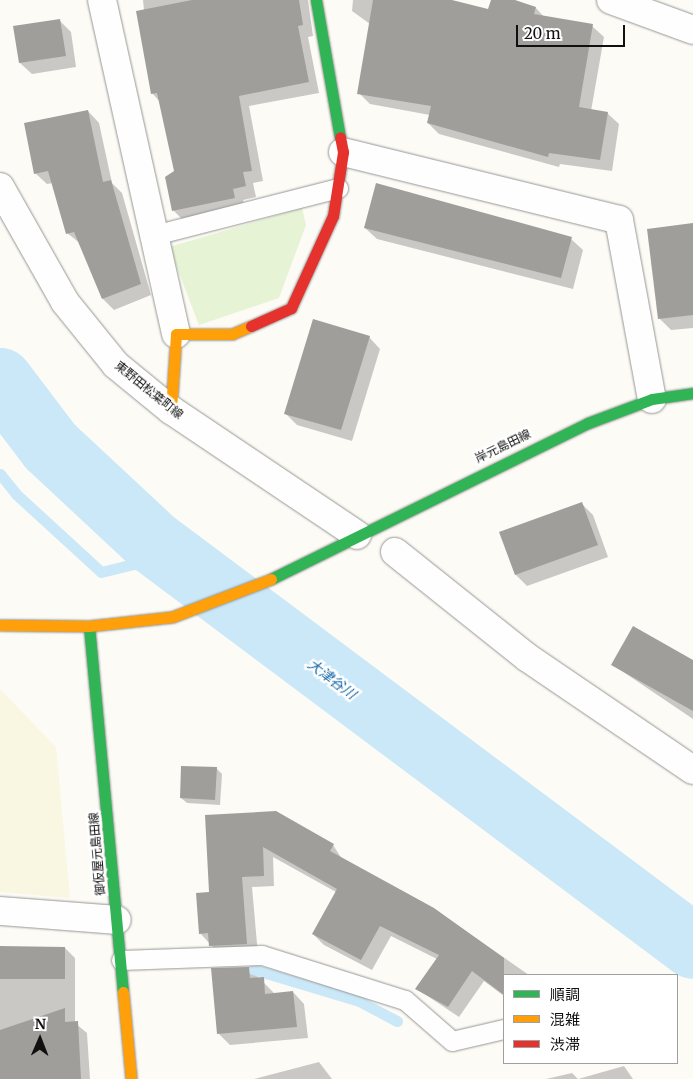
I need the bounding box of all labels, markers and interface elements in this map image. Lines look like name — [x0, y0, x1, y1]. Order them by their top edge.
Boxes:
scale bar — [518, 15, 627, 47]
text: 20 m — [524, 24, 561, 43]
street label: 東野田松葉町線 — [112, 358, 186, 422]
street label: 岸元島田線 — [473, 426, 533, 466]
water label: 大津谷川 — [305, 655, 359, 703]
street label: 御仮屋元島田線 — [86, 812, 108, 896]
legend — [503, 974, 678, 1064]
text: 順調 — [550, 985, 580, 1004]
text: 混雑 — [550, 1010, 580, 1029]
north arrow — [15, 1014, 65, 1064]
text: N — [35, 1015, 46, 1033]
text: 渋滞 — [550, 1035, 580, 1054]

